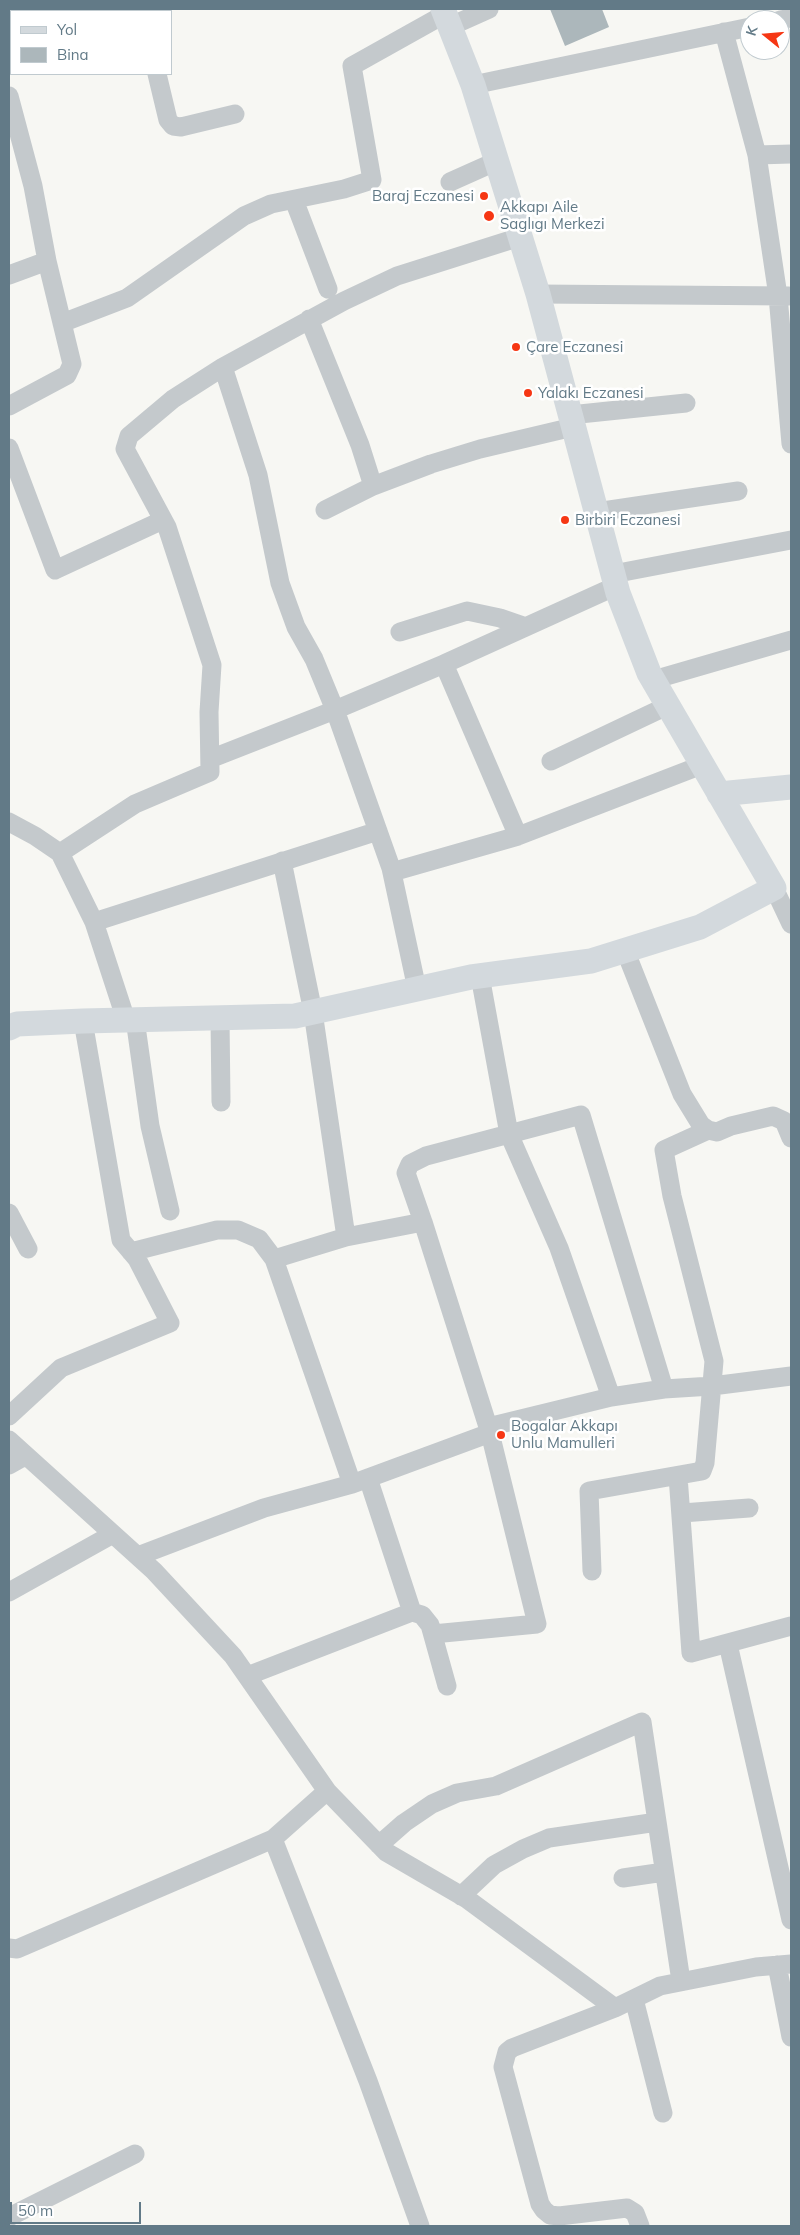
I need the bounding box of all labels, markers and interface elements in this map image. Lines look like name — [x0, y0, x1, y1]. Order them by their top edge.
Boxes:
legend — [10, 10, 172, 75]
north arrow — [740, 10, 790, 60]
text: Yol — [57, 20, 77, 39]
text: K — [742, 24, 762, 38]
text: Bina — [57, 45, 89, 64]
place label: Baraj Eczanesi — [372, 187, 474, 205]
marker: Baraj Eczanesi — [478, 190, 490, 202]
place label: Akkapı Aile Saglıgı Merkezi — [500, 198, 605, 233]
marker: Akkapı Aile Saglıgı Merkezi — [482, 209, 496, 223]
place label: Çare Eczanesi — [526, 338, 623, 356]
marker: Çare Eczanesi — [510, 341, 522, 353]
place label: Yalakı Eczanesi — [538, 384, 644, 402]
marker: Yalakı Eczanesi — [522, 387, 534, 399]
place label: Birbiri Eczanesi — [575, 511, 681, 529]
marker: Birbiri Eczanesi — [559, 514, 571, 526]
place label: Bogalar Akkapı Unlu Mamulleri — [511, 1417, 618, 1452]
marker: Bogalar Akkapı Unlu Mamulleri — [495, 1429, 507, 1441]
scale bar — [12, 2192, 144, 2224]
text: 50 m — [18, 2201, 53, 2220]

